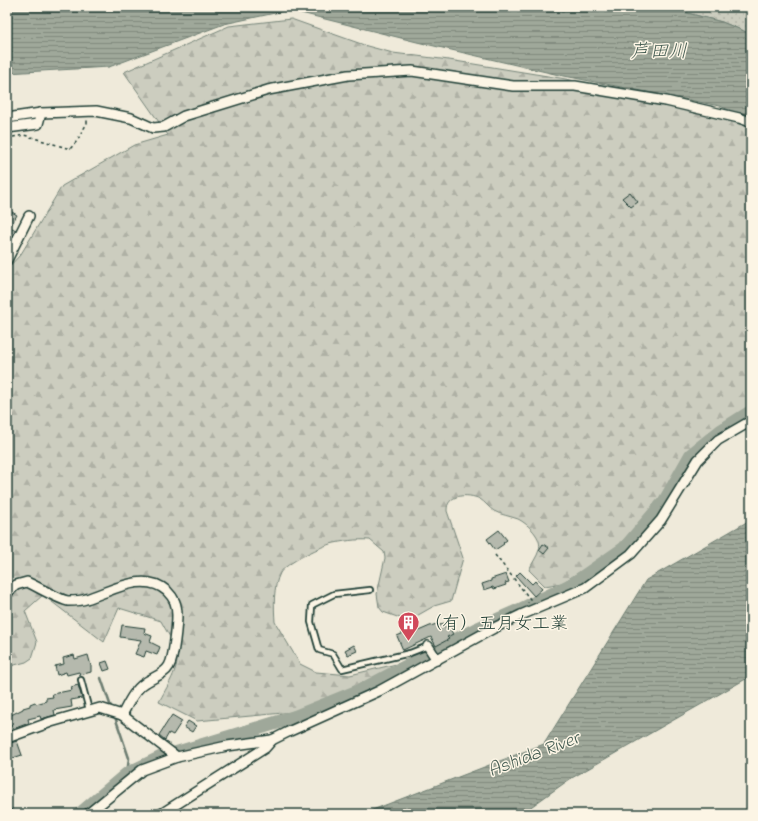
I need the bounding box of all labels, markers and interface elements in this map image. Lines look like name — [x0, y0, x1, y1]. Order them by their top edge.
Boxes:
water label: 芦田川 — [630, 39, 688, 66]
building icon: （有）五月女工業 — [396, 610, 422, 643]
place label: （有）五月女工業 — [424, 612, 568, 638]
water label: Ashida River — [484, 725, 585, 785]

